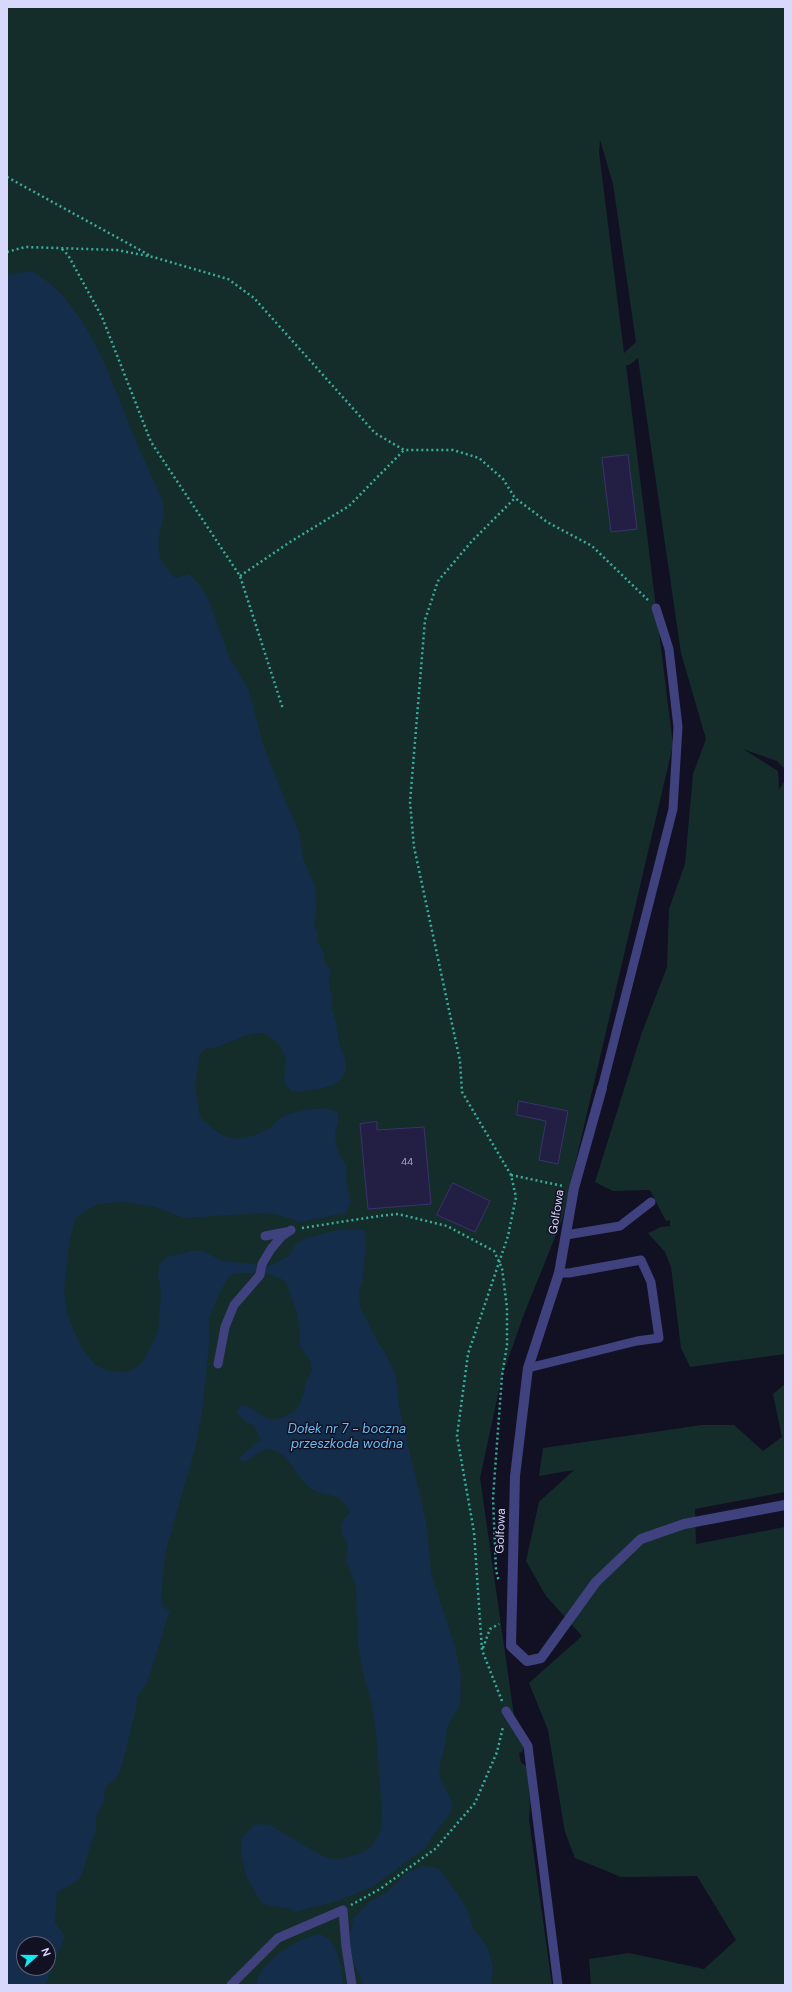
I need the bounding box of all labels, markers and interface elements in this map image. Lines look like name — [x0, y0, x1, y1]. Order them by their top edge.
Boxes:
house number: 44 — [401, 1156, 413, 1168]
street label: Golfowa — [546, 1189, 568, 1235]
water label: Dołek nr 7 - boczna przeszkoda wodna — [288, 1422, 406, 1453]
street label: Golfowa — [493, 1508, 509, 1554]
north arrow — [16, 1936, 56, 1976]
text: N — [38, 1946, 54, 1958]

